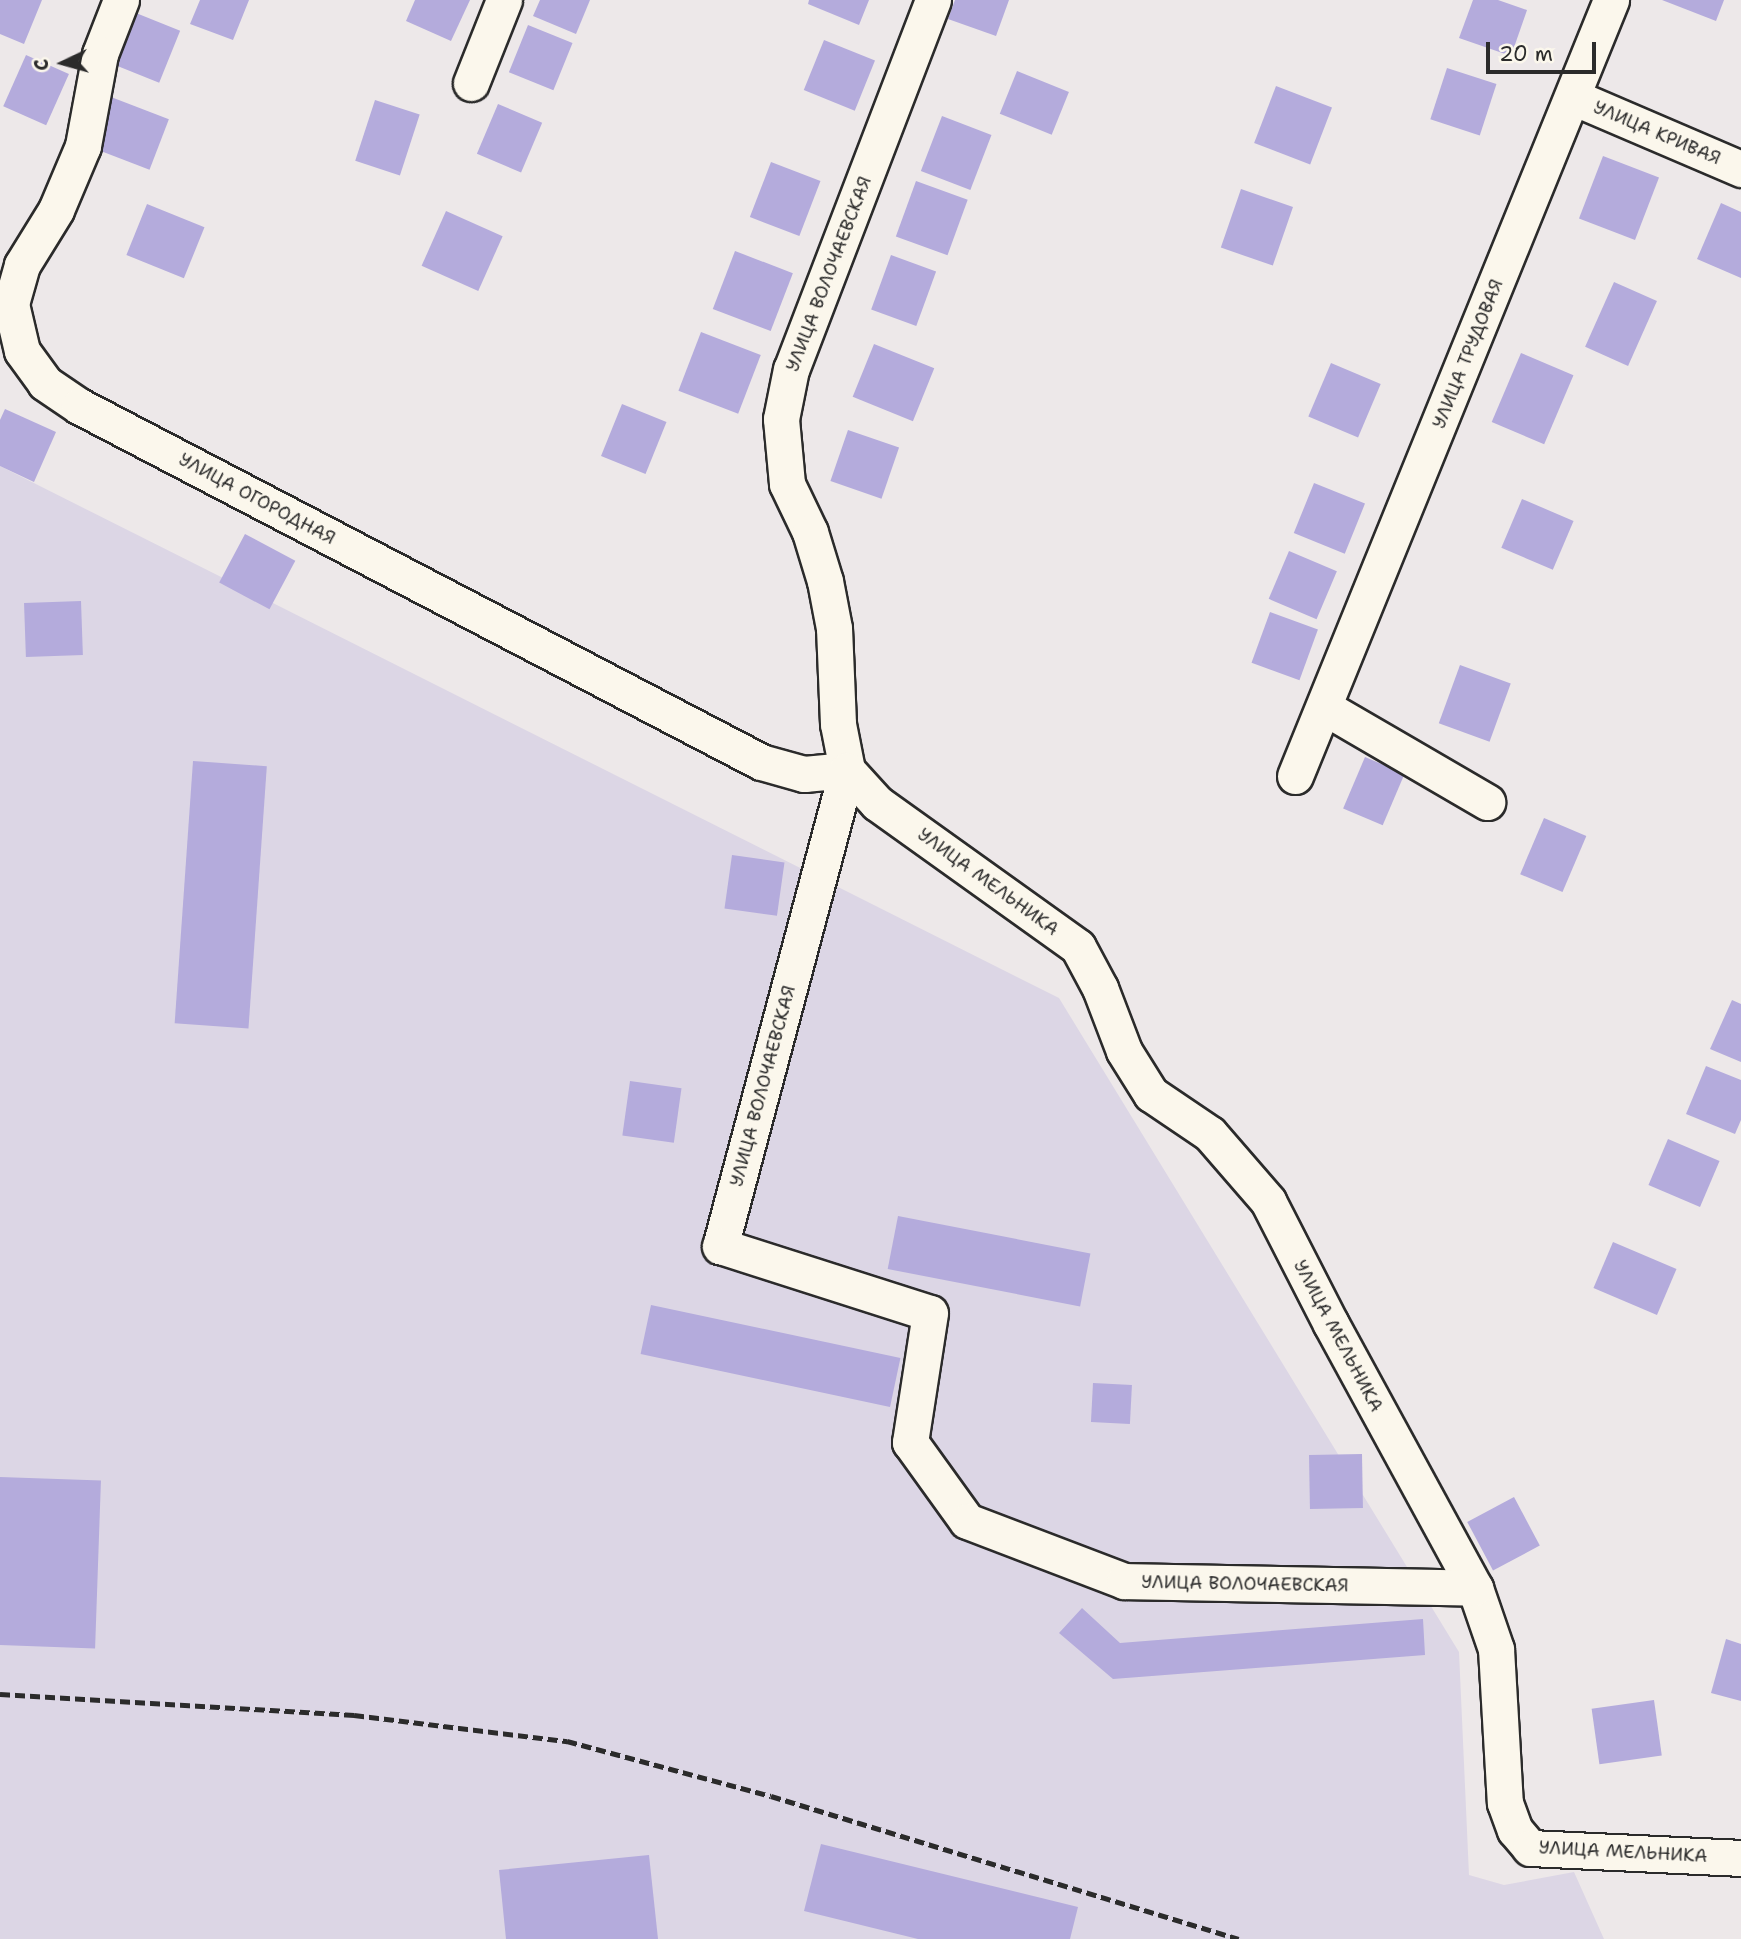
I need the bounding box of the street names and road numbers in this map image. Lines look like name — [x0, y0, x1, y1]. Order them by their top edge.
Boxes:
street label: УЛИЦА КРИВАЯ — [1590, 96, 1724, 170]
street label: УЛИЦА ВОЛОЧАЕВСКАЯ — [782, 173, 876, 375]
street label: УЛИЦА ТРУДОВАЯ — [1428, 276, 1508, 432]
street label: УЛИЦА ОГОРОДНАЯ — [175, 449, 339, 549]
street label: УЛИЦА МЕЛЬНИКА — [913, 824, 1063, 940]
street label: УЛИЦА ВОЛОЧАЕВСКАЯ — [726, 983, 800, 1189]
street label: УЛИЦА МЕЛЬНИКА — [1289, 1256, 1387, 1416]
street label: УЛИЦА ВОЛОЧАЕВСКАЯ — [1141, 1571, 1349, 1597]
street label: УЛИЦА МЕЛЬНИКА — [1538, 1837, 1708, 1867]

